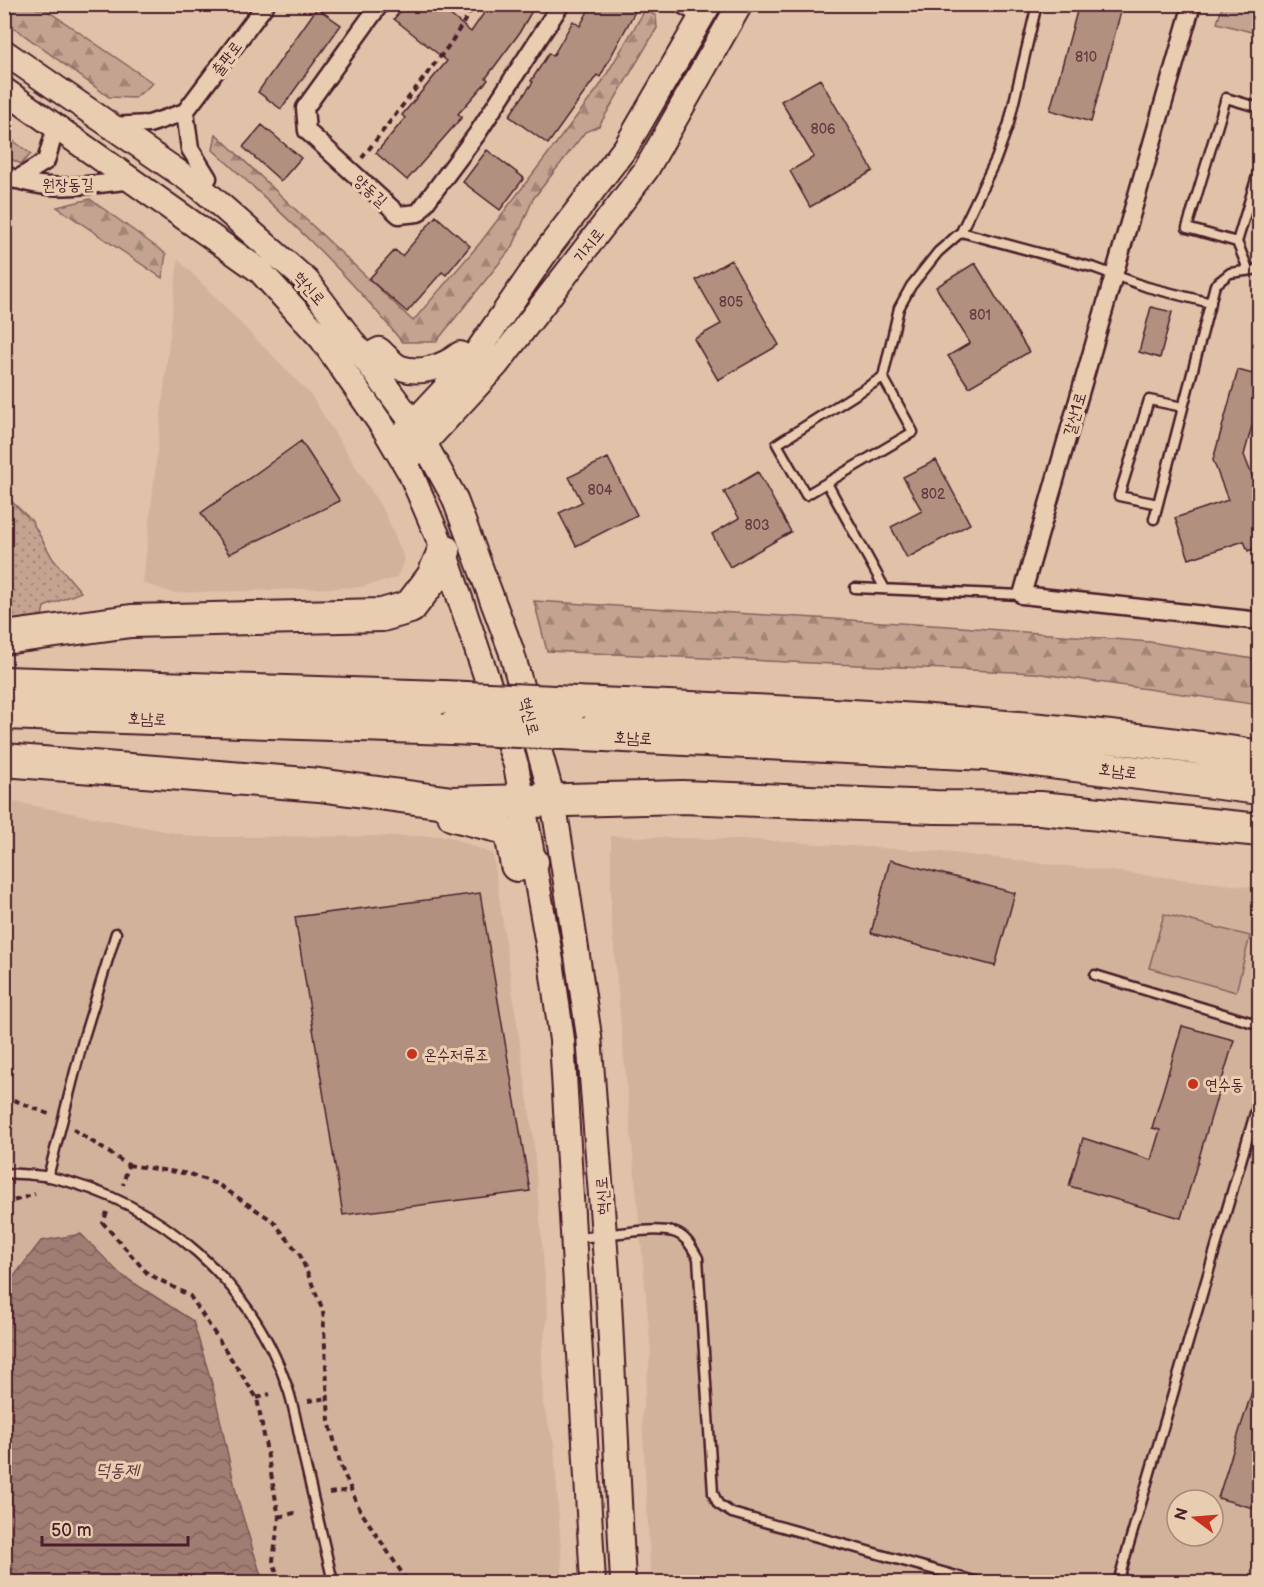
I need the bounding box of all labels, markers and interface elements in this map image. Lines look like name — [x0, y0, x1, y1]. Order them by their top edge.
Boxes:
street label: 출판로 — [208, 38, 246, 80]
house number: 810 — [1075, 49, 1097, 66]
house number: 806 — [811, 121, 836, 138]
street label: 양동길 — [349, 171, 391, 211]
street label: 원장동길 — [42, 176, 94, 195]
street label: 기지로 — [570, 225, 609, 267]
street label: 혁신로 — [289, 268, 329, 310]
house number: 805 — [719, 294, 743, 311]
house number: 801 — [969, 307, 991, 324]
street label: 갈산1로 — [1060, 390, 1091, 439]
house number: 804 — [588, 482, 613, 499]
house number: 802 — [921, 486, 946, 503]
house number: 803 — [744, 517, 770, 534]
street label: 혁신로 — [514, 695, 543, 738]
street label: 호남로 — [127, 709, 167, 730]
street label: 호남로 — [613, 728, 653, 749]
street label: 호남로 — [1097, 760, 1138, 783]
place label: 온수저류조 — [424, 1046, 488, 1065]
marker: 온수저류조 — [405, 1047, 419, 1061]
place label: 연수동 — [1205, 1076, 1244, 1095]
marker: 연수동 — [1186, 1077, 1200, 1091]
street label: 혁신로 — [593, 1176, 614, 1216]
water label: 덕동제 — [95, 1460, 141, 1481]
north arrow — [1165, 1488, 1225, 1548]
text: N — [1171, 1506, 1193, 1523]
scale bar — [42, 1509, 188, 1547]
text: 50 m — [51, 1520, 92, 1541]

